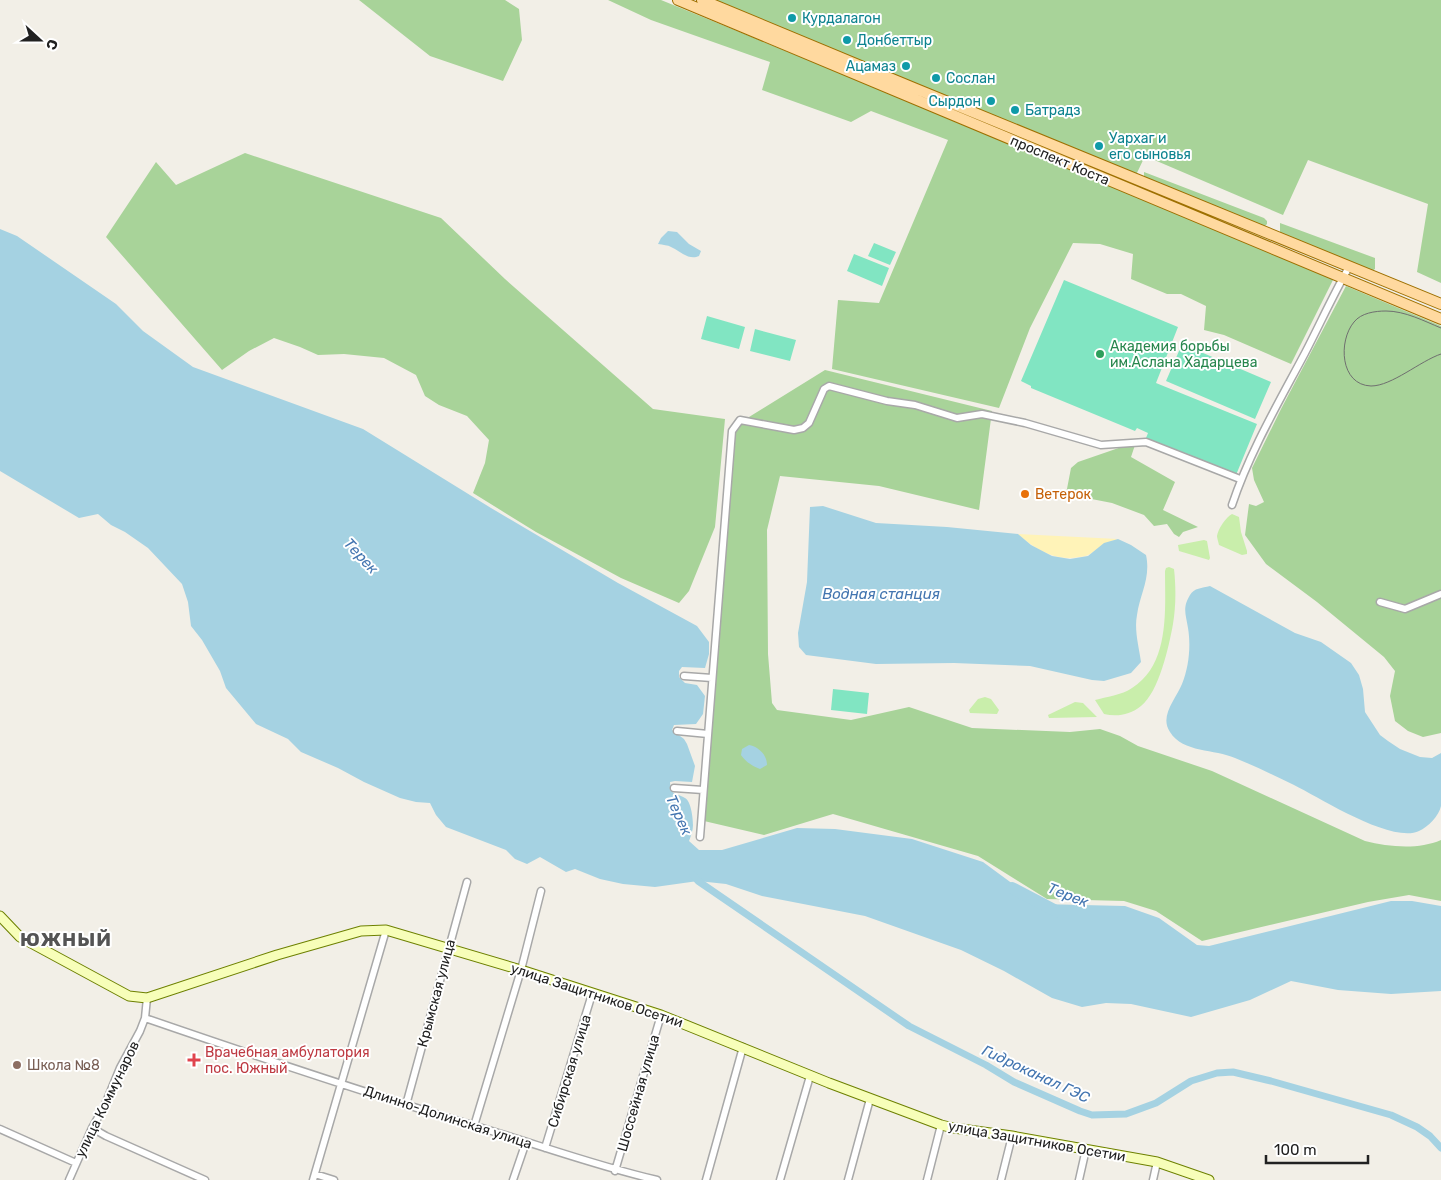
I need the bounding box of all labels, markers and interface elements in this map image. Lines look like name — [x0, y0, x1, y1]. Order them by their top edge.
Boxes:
place label: Курдалагон — [802, 10, 881, 27]
marker: Курдалагон — [786, 12, 798, 24]
north arrow — [15, 15, 65, 65]
place label: Донбеттыр — [857, 32, 932, 49]
marker: Донбеттыр — [841, 34, 853, 46]
text: С — [42, 37, 61, 52]
place label: Ацамаз — [846, 58, 896, 75]
marker: Ацамаз — [900, 60, 912, 72]
place label: Сослан — [946, 70, 995, 87]
marker: Сослан — [930, 72, 942, 84]
place label: Сырдон — [928, 93, 981, 110]
marker: Сырдон — [985, 95, 997, 107]
place label: Батрадз — [1025, 102, 1081, 119]
marker: Батрадз — [1009, 104, 1021, 116]
place label: Уархаг и его сыновья — [1109, 130, 1191, 163]
street label: проспект Коста — [1008, 132, 1112, 189]
marker: Уархаг и его сыновья — [1093, 140, 1105, 152]
place label: Академия борьбы им.Аслана Хадарцева — [1110, 338, 1257, 371]
marker: Академия борьбы им.Аслана Хадарцева — [1094, 348, 1106, 360]
place label: Ветерок — [1035, 486, 1092, 503]
marker: Ветерок — [1019, 488, 1031, 500]
water label: Терек — [340, 534, 383, 578]
water label: Водная станция — [822, 585, 940, 603]
water label: Терек — [662, 792, 696, 839]
water label: Терек — [1045, 879, 1092, 911]
district label: ЮЖНЫЙ — [20, 928, 112, 951]
street label: Крымская улица — [414, 937, 459, 1049]
street label: улица Защитников Осетии — [509, 960, 685, 1031]
street label: Сибирская улица — [544, 1013, 595, 1130]
street label: Шоссейная улица — [614, 1033, 663, 1154]
street label: улица Коммунаров — [72, 1038, 143, 1160]
water label: Гидроканал ГЭС — [979, 1041, 1093, 1107]
place label: Врачебная амбулатория пос. Южный — [205, 1044, 370, 1077]
marker: Врачебная амбулатория пос. Южный — [187, 1053, 201, 1067]
place label: Школа №8 — [27, 1057, 100, 1074]
marker: Школа №8 — [11, 1059, 23, 1071]
street label: Длинно-Долинская улица — [362, 1082, 534, 1153]
street label: улица Защитников Осетии — [947, 1117, 1127, 1165]
scale bar — [1266, 1132, 1368, 1164]
text: 100 m — [1274, 1141, 1316, 1159]

